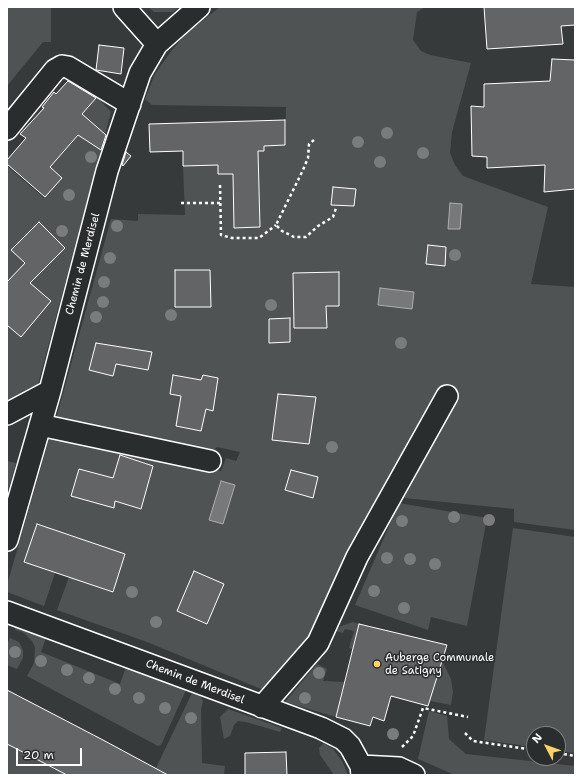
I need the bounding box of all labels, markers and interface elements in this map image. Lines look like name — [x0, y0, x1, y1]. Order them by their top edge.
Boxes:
street label: Chemin de Merdisel — [63, 212, 103, 316]
place label: Auberge Communale de Satigny — [385, 651, 494, 677]
street label: Chemin de Merdisel — [144, 657, 246, 707]
marker: Auberge Communale de Satigny — [372, 659, 382, 669]
north arrow — [526, 726, 566, 766]
text: N — [529, 730, 546, 747]
scale bar — [18, 740, 84, 766]
text: 20 m — [23, 747, 54, 763]

